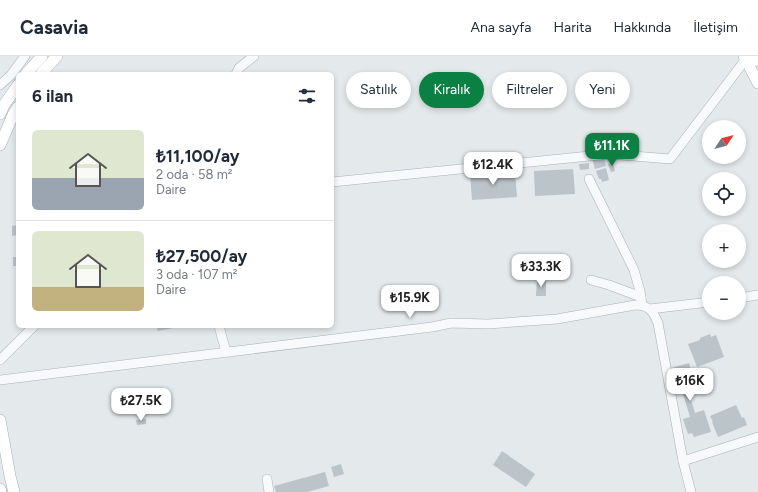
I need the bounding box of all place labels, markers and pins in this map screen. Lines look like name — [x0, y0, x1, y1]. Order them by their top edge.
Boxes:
pin: ₺11.1K — [579, 133, 645, 167]
pin: ₺12.4K — [460, 152, 526, 186]
pin: ₺33.3K — [508, 254, 574, 288]
pin: ₺15.9K — [377, 285, 443, 319]
pin: ₺16K — [666, 368, 714, 402]
pin: ₺27.5K — [108, 388, 174, 422]

